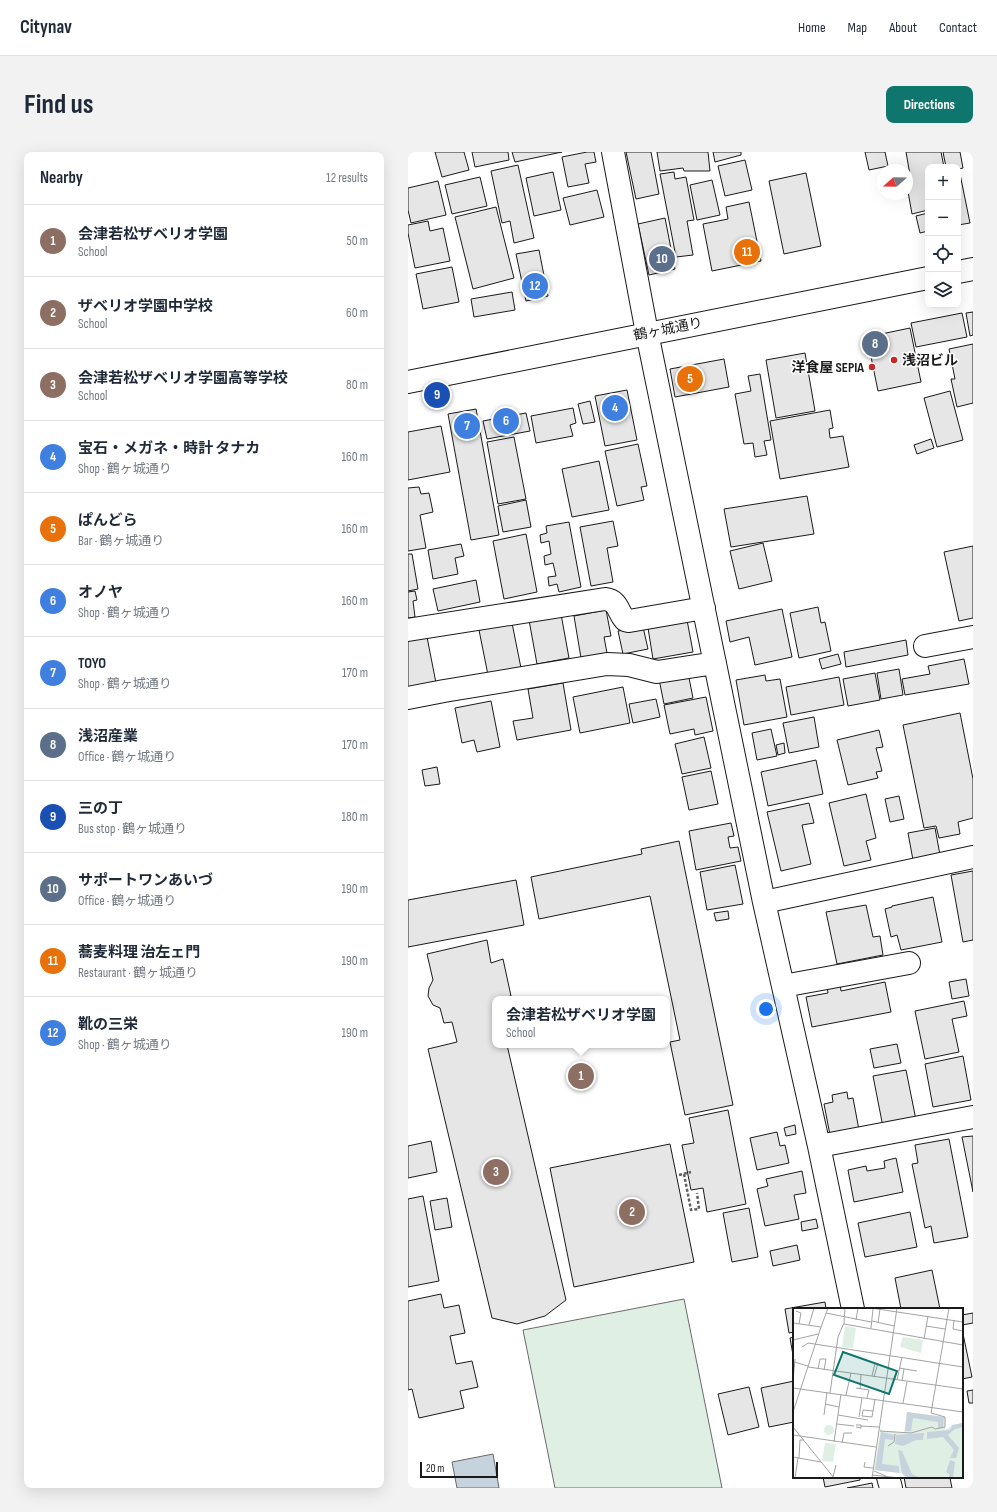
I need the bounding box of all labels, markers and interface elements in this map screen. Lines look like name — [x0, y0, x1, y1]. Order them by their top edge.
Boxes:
text: Citynav — [20, 16, 72, 39]
text: Home — [798, 19, 826, 36]
text: Map — [848, 19, 867, 36]
text: About — [889, 19, 917, 36]
text: Contact — [939, 19, 977, 36]
button: Directions — [886, 86, 973, 123]
text: Find us — [24, 88, 93, 121]
north arrow — [877, 164, 913, 200]
map controls — [925, 164, 961, 308]
button: + — [925, 164, 961, 200]
text: Nearby — [40, 168, 83, 188]
text: 12 results — [326, 170, 368, 186]
button: − — [925, 200, 961, 236]
text: 会津若松ザベリオ学園 — [78, 225, 228, 244]
text: 1 — [50, 233, 56, 249]
text: 50 m — [347, 233, 368, 249]
button: locate — [925, 236, 961, 272]
pin: 11 — [734, 237, 760, 267]
text: School — [78, 244, 108, 260]
pin: 10 — [649, 244, 675, 274]
pin: 12 — [522, 271, 548, 301]
button: layers — [925, 272, 961, 308]
text: ザベリオ学園中学校 — [78, 297, 213, 316]
text: 2 — [50, 305, 56, 321]
text: 60 m — [346, 305, 368, 321]
street label: 鶴ヶ城通り — [632, 314, 704, 344]
text: School — [78, 316, 108, 332]
pin: 8 — [862, 329, 888, 359]
place label: 浅沼ビル — [902, 352, 958, 369]
marker: 浅沼ビル — [889, 355, 899, 365]
place label: 洋食屋 SEPIA — [791, 359, 864, 376]
marker: 洋食屋 SEPIA — [867, 362, 877, 372]
pin: 5 — [677, 364, 703, 394]
text: 会津若松ザベリオ学園高等学校 — [78, 369, 288, 388]
text: 3 — [50, 377, 56, 393]
text: 80 m — [346, 377, 368, 393]
pin: 9 — [424, 380, 450, 410]
text: School — [78, 388, 108, 404]
pin: 4 — [602, 393, 628, 423]
pin: 6 — [493, 406, 519, 436]
pin: 7 — [454, 411, 480, 441]
text: 宝石・メガネ・時計 タナカ — [78, 439, 260, 458]
text: 4 — [50, 449, 56, 465]
text: 160 m — [342, 449, 368, 465]
text: Shop · 鶴ヶ城通り — [78, 461, 172, 477]
text: ぱんどら — [78, 511, 138, 530]
text: 5 — [50, 521, 56, 537]
text: 160 m — [342, 521, 368, 537]
text: Bar · 鶴ヶ城通り — [78, 533, 164, 549]
text: オノヤ — [78, 583, 123, 602]
text: 6 — [50, 593, 56, 609]
text: 160 m — [342, 593, 368, 609]
text: Shop · 鶴ヶ城通り — [78, 605, 172, 621]
text: TOYO — [78, 654, 106, 673]
text: 7 — [50, 665, 56, 681]
text: 170 m — [342, 665, 368, 681]
text: Shop · 鶴ヶ城通り — [78, 676, 172, 692]
text: 浅沼産業 — [78, 727, 138, 746]
text: 8 — [50, 737, 56, 753]
text: 170 m — [342, 737, 368, 753]
text: Office · 鶴ヶ城通り — [78, 749, 176, 765]
text: 三の丁 — [78, 799, 123, 818]
text: 9 — [50, 809, 56, 825]
text: 180 m — [342, 809, 368, 825]
text: Bus stop · 鶴ヶ城通り — [78, 821, 187, 837]
text: サポートワンあいづ — [78, 871, 213, 890]
text: 10 — [47, 881, 59, 897]
text: 190 m — [341, 881, 368, 897]
text: Office · 鶴ヶ城通り — [78, 893, 176, 909]
text: 蕎麦料理 治左ェ門 — [78, 943, 200, 962]
text: 11 — [48, 953, 58, 969]
text: 190 m — [341, 953, 368, 969]
text: Restaurant · 鶴ヶ城通り — [78, 965, 198, 981]
popup — [492, 996, 670, 1048]
your location — [756, 999, 776, 1019]
text: 会津若松ザベリオ学園 — [506, 1006, 656, 1025]
text: 靴の三栄 — [78, 1015, 138, 1034]
text: 12 — [48, 1025, 58, 1041]
text: 190 m — [341, 1025, 368, 1041]
text: School — [506, 1025, 536, 1041]
text: Shop · 鶴ヶ城通り — [78, 1037, 172, 1053]
pin: 1 — [568, 1061, 594, 1091]
pin: 3 — [483, 1157, 509, 1187]
pin: 2 — [619, 1197, 645, 1227]
inset map — [793, 1308, 963, 1478]
scale bar — [420, 1460, 498, 1479]
text: 20 m — [426, 1462, 444, 1475]

